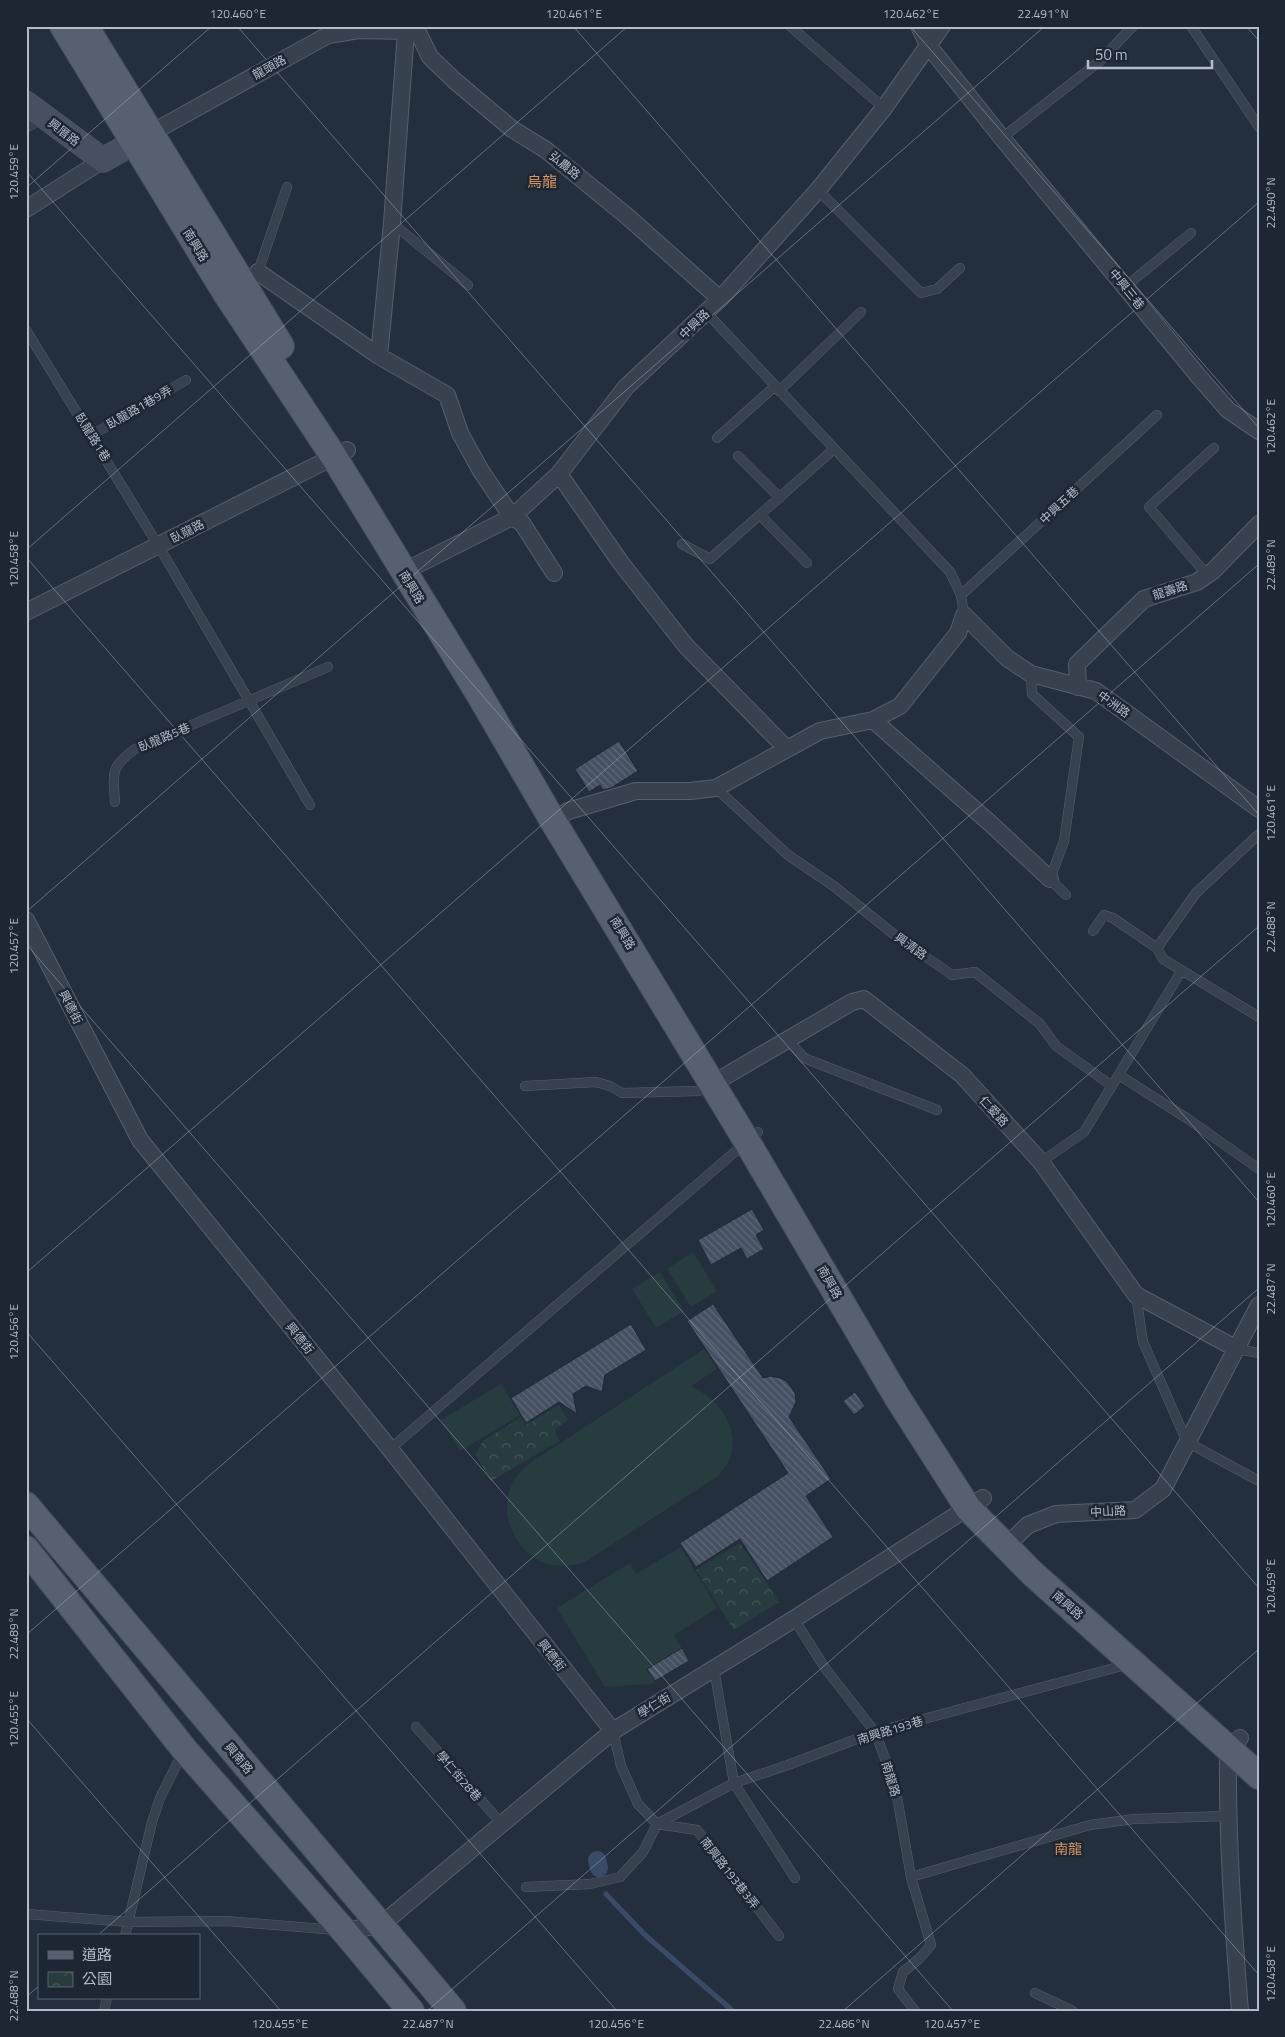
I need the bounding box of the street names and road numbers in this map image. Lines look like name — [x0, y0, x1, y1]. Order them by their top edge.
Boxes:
street label: 龍頭路 — [249, 50, 289, 84]
street label: 興厝路 — [44, 114, 84, 150]
street label: 弘農路 — [545, 146, 585, 184]
street label: 南興路 — [178, 225, 214, 265]
street label: 中興三巷 — [1105, 264, 1149, 314]
street label: 中興路 — [674, 305, 714, 343]
street label: 臥龍路1巷9弄 — [102, 380, 176, 434]
street label: 臥龍路1巷 — [70, 409, 116, 465]
street label: 中興五巷 — [1035, 482, 1083, 528]
street label: 臥龍路 — [167, 514, 207, 548]
street label: 南興路 — [394, 567, 430, 607]
street label: 龍壽路 — [1150, 575, 1190, 605]
street label: 中洲路 — [1094, 686, 1134, 722]
street label: 臥龍路5巷 — [135, 718, 193, 756]
street label: 南興路 — [605, 913, 641, 953]
street label: 興清路 — [891, 928, 931, 964]
street label: 興德街 — [54, 987, 88, 1027]
street label: 仁愛路 — [975, 1091, 1013, 1131]
street label: 南興路 — [813, 1262, 847, 1302]
street label: 興德街 — [281, 1318, 319, 1358]
street label: 中山路 — [1090, 1501, 1126, 1521]
street label: 南興路 — [1048, 1586, 1088, 1624]
street label: 興德街 — [533, 1635, 571, 1675]
street label: 學仁街 — [634, 1687, 674, 1723]
street label: 南興路193巷 — [855, 1711, 925, 1749]
street label: 興南路 — [220, 1738, 258, 1778]
street label: 學仁街28巷 — [432, 1747, 486, 1805]
street label: 南龍路 — [877, 1759, 905, 1799]
street label: 南興路193巷3弄 — [696, 1833, 764, 1913]

